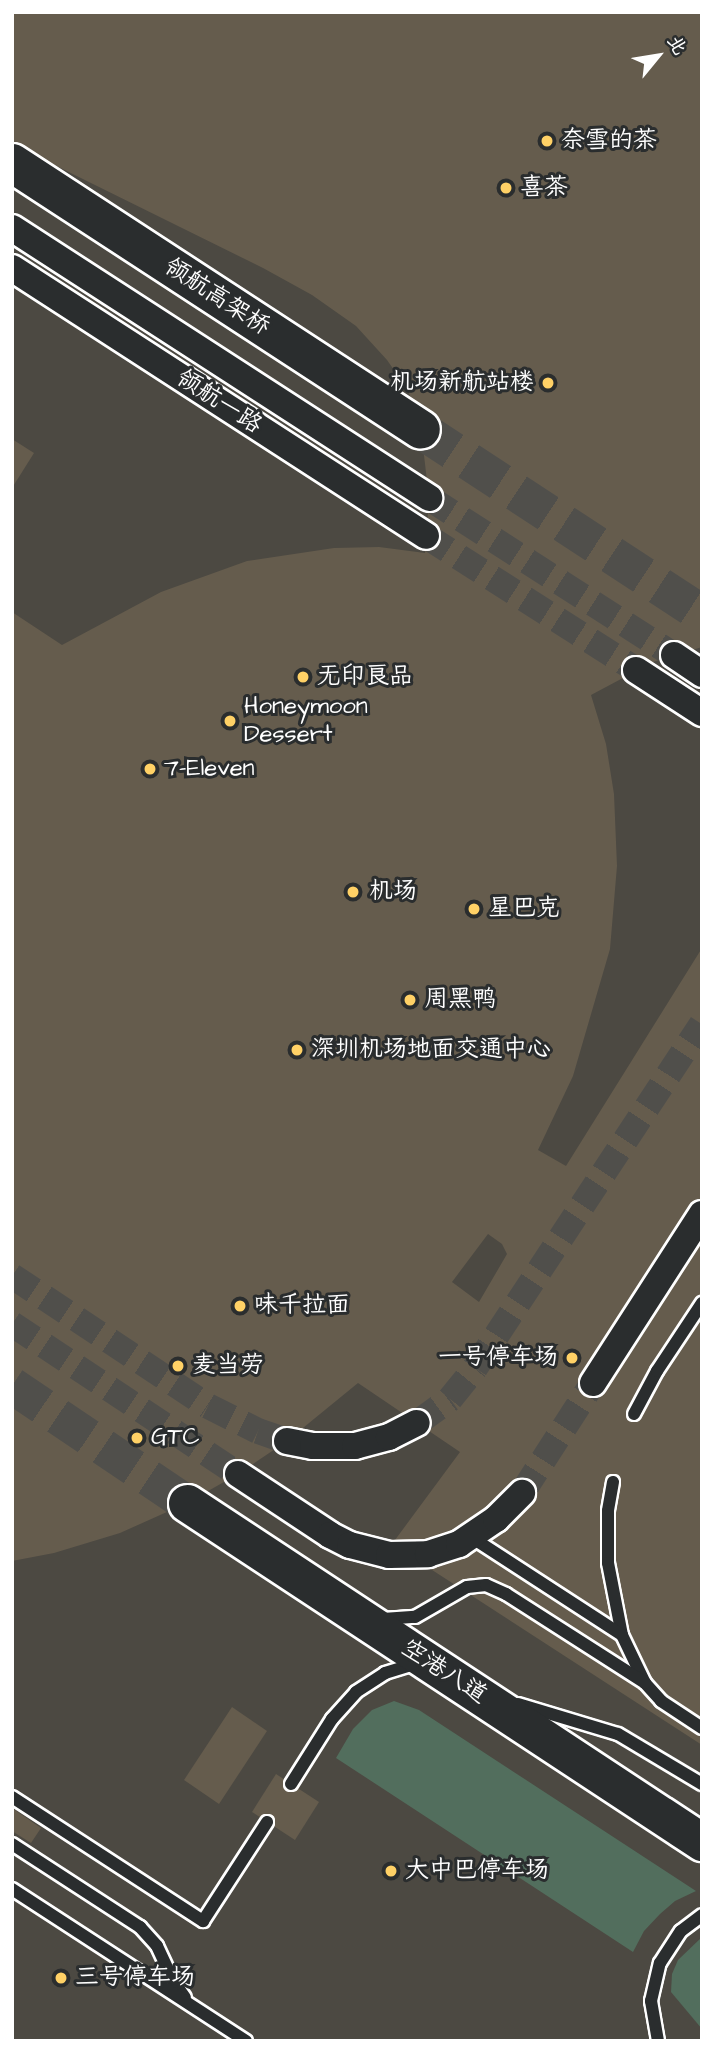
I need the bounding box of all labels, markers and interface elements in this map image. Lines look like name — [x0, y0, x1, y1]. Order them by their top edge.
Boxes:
north arrow — [623, 21, 693, 91]
text: 北 — [660, 30, 693, 60]
place label: 奈雪的茶 — [561, 127, 657, 155]
marker: 奈雪的茶 — [539, 133, 555, 149]
place label: 喜茶 — [520, 174, 568, 202]
marker: 喜茶 — [498, 180, 514, 196]
street label: 领航高架桥 — [159, 252, 275, 342]
street label: 领航一路 — [171, 364, 267, 440]
place label: 机场新航站楼 — [390, 369, 534, 397]
marker: 机场新航站楼 — [540, 375, 556, 391]
place label: 无印良品 — [317, 663, 413, 691]
marker: 无印良品 — [295, 669, 311, 685]
place label: Honeymoon Dessert — [244, 693, 368, 749]
marker: Honeymoon Dessert — [222, 713, 238, 729]
place label: 7-Eleven — [164, 755, 255, 783]
marker: 7-Eleven — [142, 761, 158, 777]
place label: 机场 — [369, 878, 417, 906]
marker: 机场 — [343, 882, 363, 902]
place label: 星巴克 — [488, 895, 560, 923]
marker: 星巴克 — [466, 901, 482, 917]
place label: 周黑鸭 — [424, 986, 496, 1014]
marker: 周黑鸭 — [402, 992, 418, 1008]
place label: 深圳机场地面交通中心 — [311, 1036, 551, 1064]
marker: 深圳机场地面交通中心 — [289, 1042, 305, 1058]
place label: 味千拉面 — [254, 1292, 350, 1320]
marker: 味千拉面 — [232, 1298, 248, 1314]
place label: 一号停车场 — [438, 1344, 558, 1372]
marker: 一号停车场 — [564, 1350, 580, 1366]
place label: 麦当劳 — [192, 1352, 264, 1380]
marker: 麦当劳 — [170, 1358, 186, 1374]
place label: GTC — [151, 1424, 200, 1452]
marker: GTC — [129, 1430, 145, 1446]
street label: 空港八道 — [396, 1634, 492, 1710]
place label: 大中巴停车场 — [405, 1857, 549, 1885]
marker: 大中巴停车场 — [383, 1863, 399, 1879]
place label: 三号停车场 — [75, 1964, 195, 1992]
marker: 三号停车场 — [53, 1970, 69, 1986]

